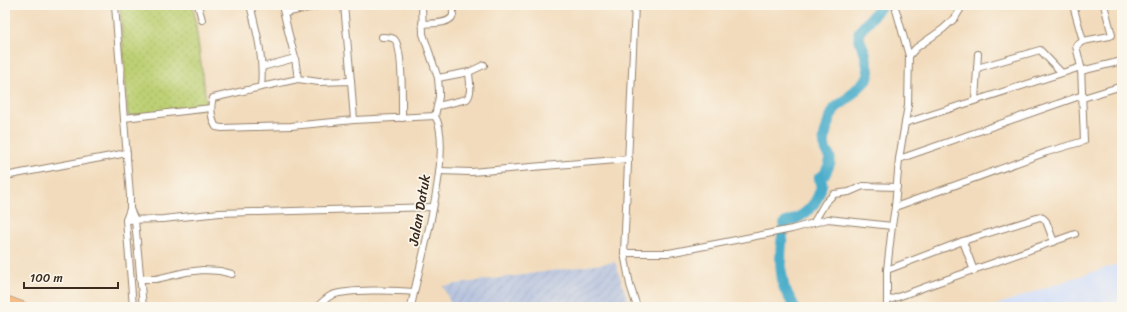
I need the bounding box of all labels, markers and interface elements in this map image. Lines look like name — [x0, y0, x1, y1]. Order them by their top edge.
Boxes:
street label: Jalan Datuk — [401, 172, 438, 249]
scale bar — [24, 264, 118, 290]
text: 100 m — [30, 267, 63, 289]

